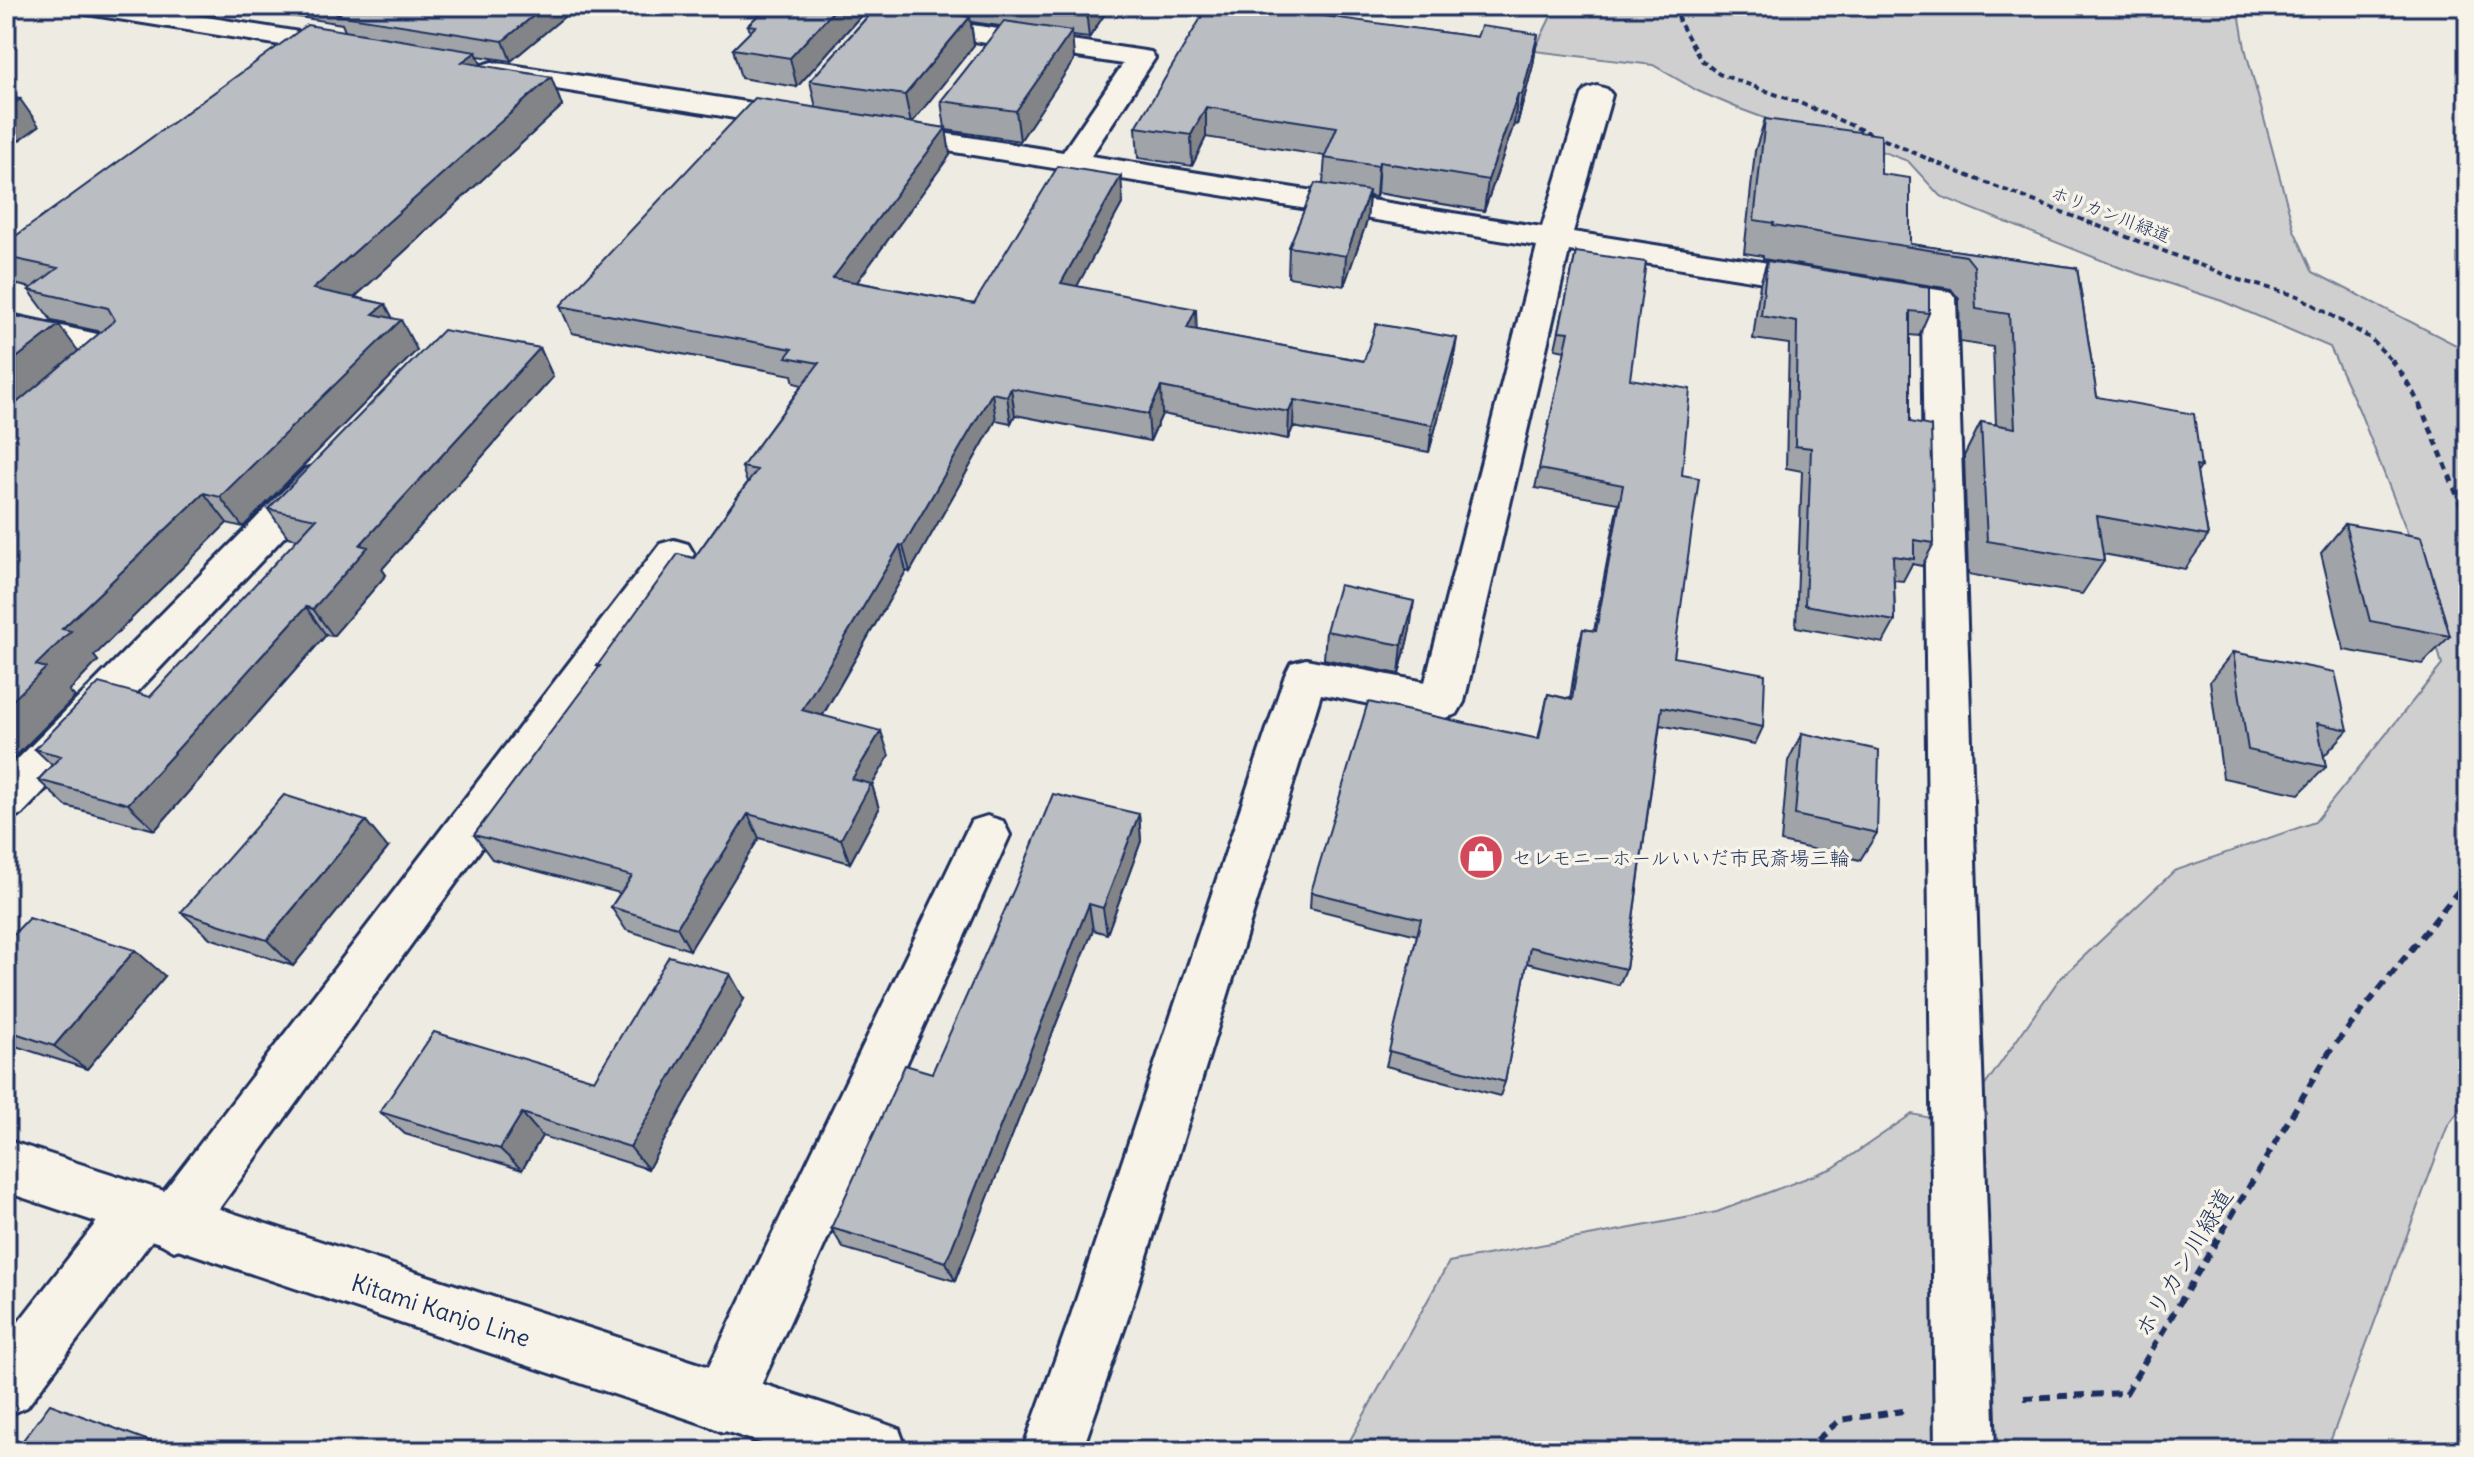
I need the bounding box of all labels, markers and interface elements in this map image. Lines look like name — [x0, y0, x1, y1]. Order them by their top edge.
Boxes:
street label: ホリカン川緑道 — [2048, 181, 2174, 247]
shop icon: セレモニーホールいいだ市民斎場三輪 — [1457, 833, 1505, 881]
place label: セレモニーホールいいだ市民斎場三輪 — [1512, 845, 1850, 870]
street label: ホリカン川緑道 — [2127, 1182, 2239, 1342]
street label: Kitami Kanjo Line — [348, 1267, 534, 1353]

